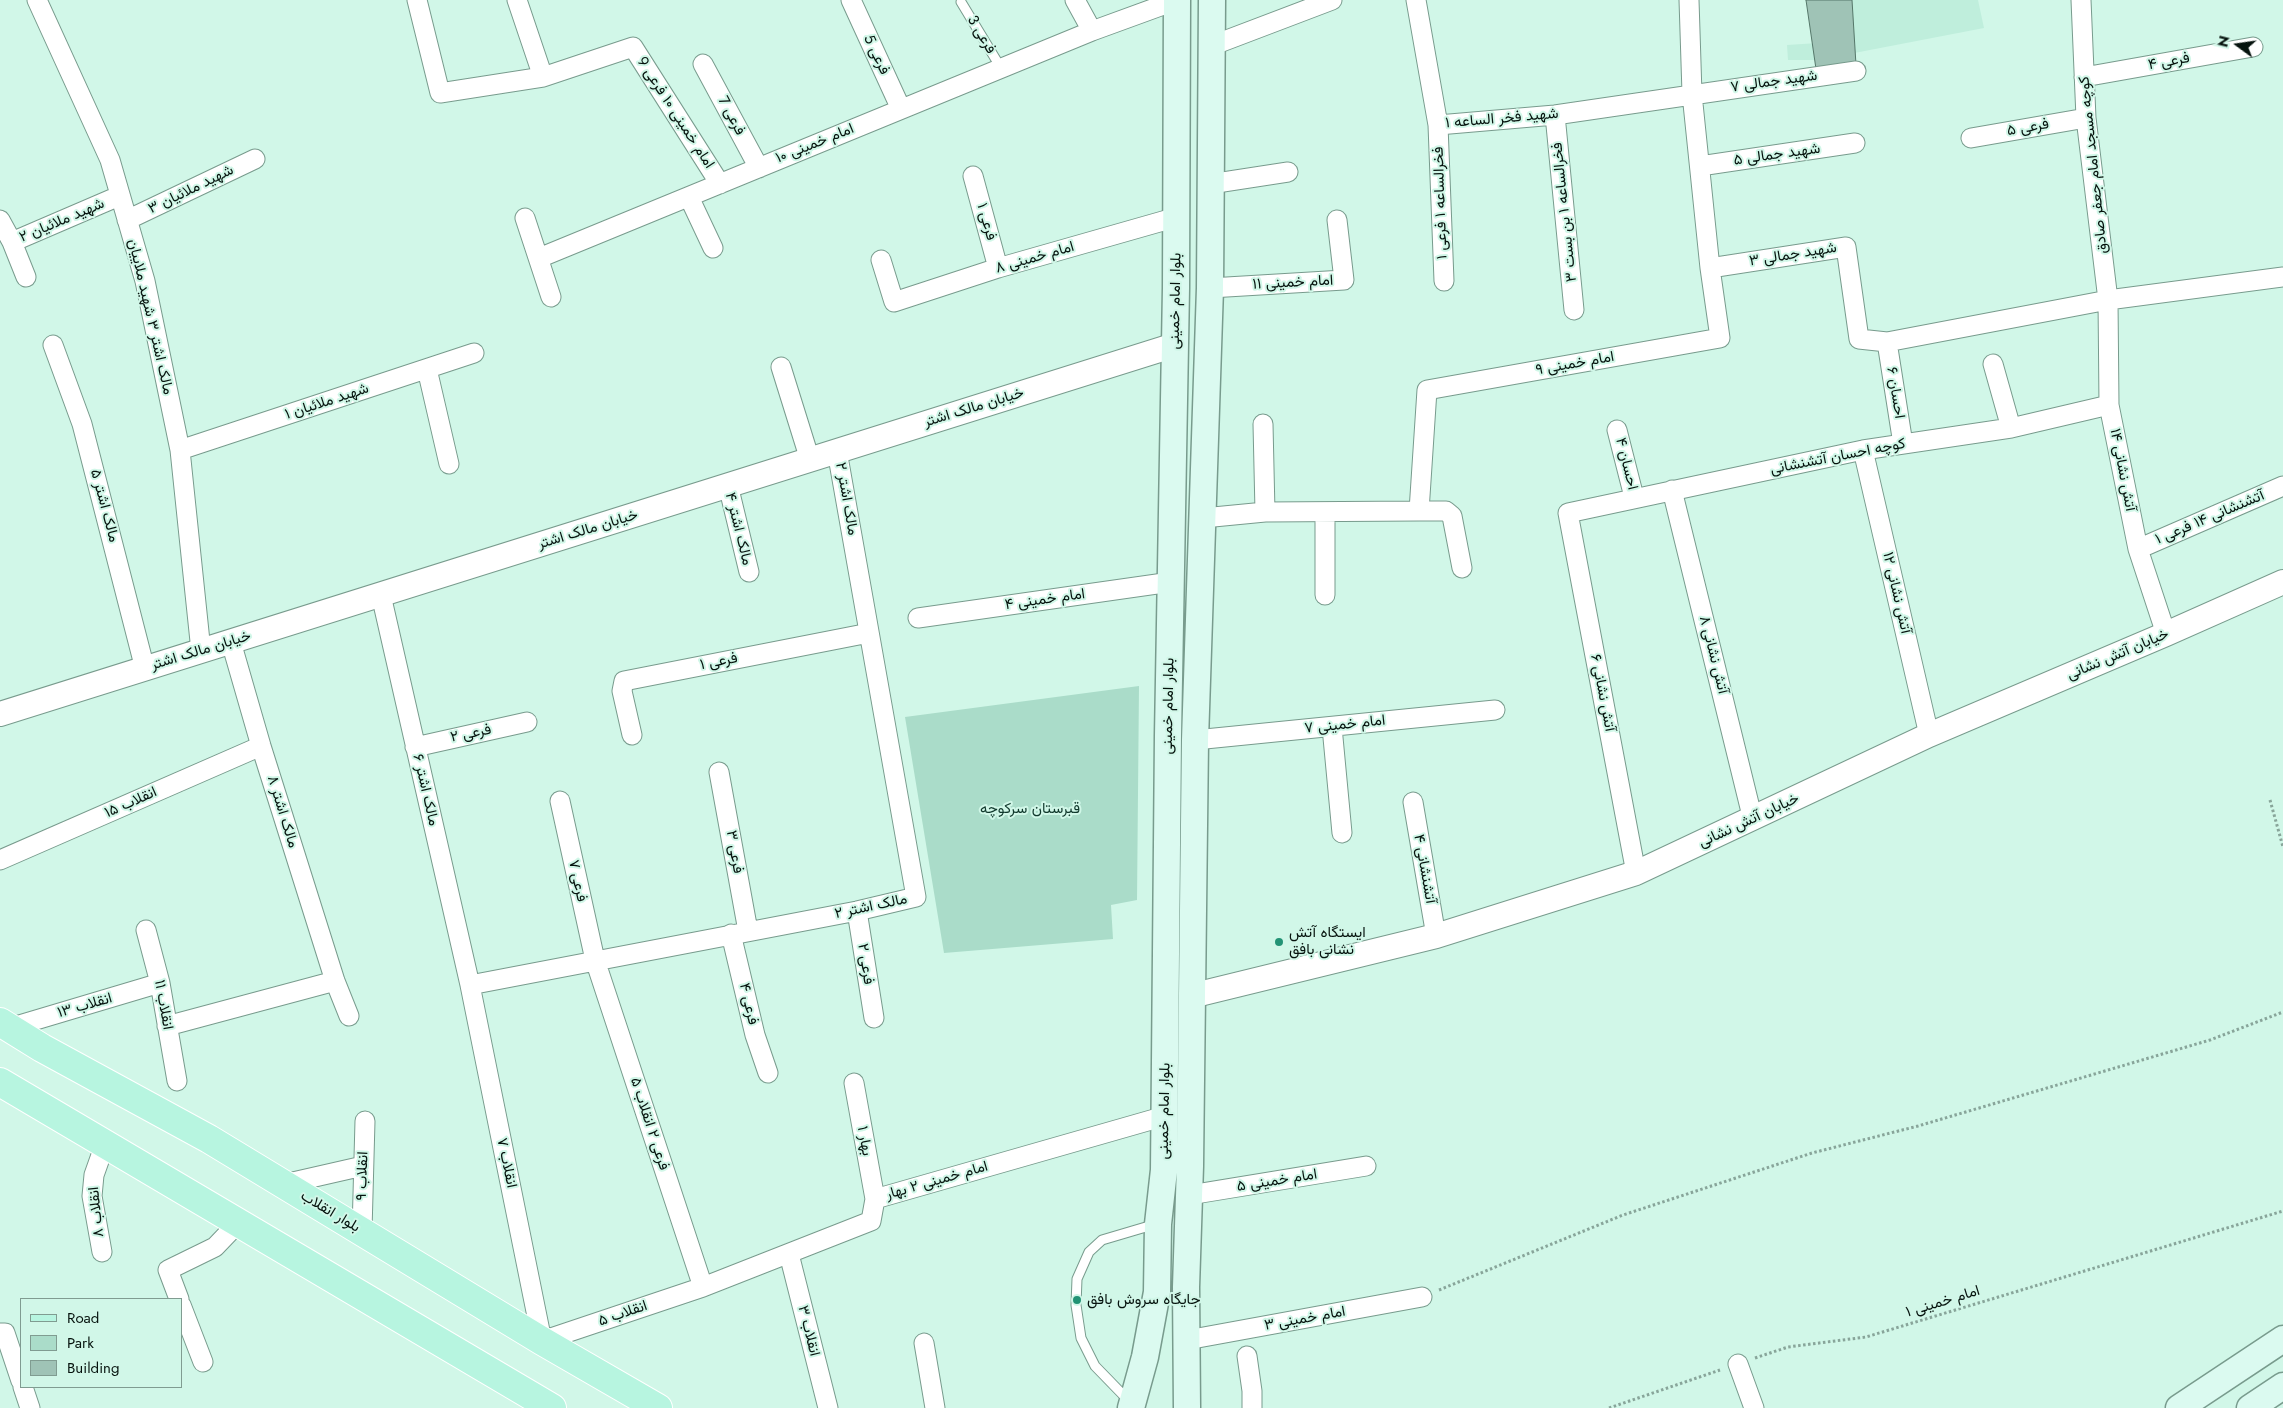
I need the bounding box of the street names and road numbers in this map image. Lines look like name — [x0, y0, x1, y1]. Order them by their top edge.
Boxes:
street label: فرعی 3 — [963, 12, 999, 58]
street label: فرعی 5 — [859, 32, 893, 78]
street label: فرعی ۴ — [2147, 49, 2191, 75]
street label: امام خمینی ۱۰ فرعی 9 — [632, 54, 718, 172]
street label: شهید جمالی ۷ — [1730, 67, 1818, 97]
street label: کوچه مسجد امام جعفر صادق — [2076, 75, 2112, 255]
street label: فرعی 7 — [713, 93, 749, 139]
street label: شهید فخر الساعه ۱ — [1445, 105, 1559, 133]
street label: فرعی ۵ — [2006, 115, 2050, 141]
street label: امام خمینی ۱۰ — [773, 120, 857, 168]
street label: شهید جمالی ۵ — [1733, 140, 1821, 170]
street label: فخرالساعه ۱ بن بست ۳ — [1549, 141, 1581, 283]
street label: فخرالساعه ۱ فرعی ۱ — [1430, 146, 1452, 260]
street label: شهید ملائیان ۳ — [145, 162, 237, 218]
street label: شهید ملائیان ۲ — [17, 195, 107, 247]
street label: فرعی ۱ — [972, 201, 1000, 243]
street label: مالک اشتر ۳ شهید ملاییان — [123, 237, 177, 397]
street label: امام خمینی ۸ — [994, 238, 1076, 278]
street label: شهید جمالی ۳ — [1748, 239, 1838, 271]
street label: بلوار امام خمینی — [1166, 253, 1186, 349]
street label: امام خمینی ۱۱ — [1252, 272, 1334, 294]
street label: امام خمینی ۹ — [1534, 348, 1616, 380]
street label: احسان ۶ — [1882, 366, 1908, 420]
street label: شهید ملائیان ۱ — [283, 380, 371, 424]
street label: خیابان مالک اشتر — [922, 384, 1026, 432]
street label: آتش نشانی ۱۴ — [2105, 427, 2139, 513]
street label: کوچه احسان آتشنشانی — [1769, 435, 1907, 479]
street label: احسان ۴ — [1611, 436, 1641, 492]
street label: مالک اشتر ۲ — [831, 461, 861, 537]
street label: مالک اشتر ۵ — [86, 468, 122, 544]
street label: آتشنشانی ۱۴ فرعی ۱ — [2153, 487, 2267, 549]
street label: مالک اشتر ۴ — [720, 491, 756, 567]
street label: خیابان مالک اشتر — [536, 506, 640, 554]
street label: آتش نشانی ۱۲ — [1878, 550, 1914, 636]
street label: امام خمینی ۴ — [1004, 585, 1086, 615]
street label: آتش نشانی ۸ — [1695, 614, 1731, 696]
street label: خیابان آتش نشانی — [2064, 625, 2172, 685]
street label: خیابان مالک اشتر — [149, 627, 253, 675]
street label: فرعی ۱ — [699, 650, 739, 674]
street label: آتش نشانی ۶ — [1586, 653, 1618, 733]
street label: بلوار امام خمینی — [1159, 658, 1179, 754]
street label: امام خمینی ۷ — [1304, 712, 1386, 738]
street label: فرعی ۲ — [449, 721, 493, 747]
street label: مالک اشتر ۶ — [408, 752, 442, 828]
street label: مالک اشتر ۸ — [262, 774, 302, 850]
street label: انقلاب ۱۵ — [102, 784, 160, 822]
street label: خیابان آتش نشانی — [1696, 790, 1802, 852]
street label: فرعی ۳ — [721, 829, 747, 875]
street label: آتشنشانی ۴ — [1409, 833, 1439, 905]
street label: فرعی ۷ — [564, 858, 590, 904]
street label: مالک اشتر ۲ — [833, 891, 909, 923]
street label: فرعی ۲ — [853, 942, 877, 986]
street label: انقلاب ۱۱ — [150, 979, 176, 1031]
street label: فرعی ۴ — [734, 981, 762, 1027]
street label: انقلاب ۱۳ — [56, 990, 114, 1022]
street label: بلوار امام خمینی — [1155, 1063, 1175, 1159]
street label: فرعی ۲ انقلاب ۵ — [626, 1075, 672, 1173]
street label: بهار ۱ — [853, 1125, 875, 1157]
street label: انقلاب ۷ — [492, 1136, 520, 1190]
street label: انقلاب ۹ — [353, 1151, 373, 1201]
street label: امام خمینی ۲ بهار — [884, 1158, 990, 1204]
street label: امام خمینی ۵ — [1236, 1166, 1318, 1196]
street label: انقلاب ۸ — [85, 1186, 109, 1238]
street label: بلوار انقلاب — [297, 1187, 363, 1237]
street label: امام خمینی ۱ — [1904, 1282, 1982, 1322]
street label: انقلاب ۵ — [596, 1297, 650, 1331]
street label: امام خمینی ۳ — [1263, 1303, 1347, 1335]
street label: انقلاب ۳ — [793, 1304, 823, 1358]

